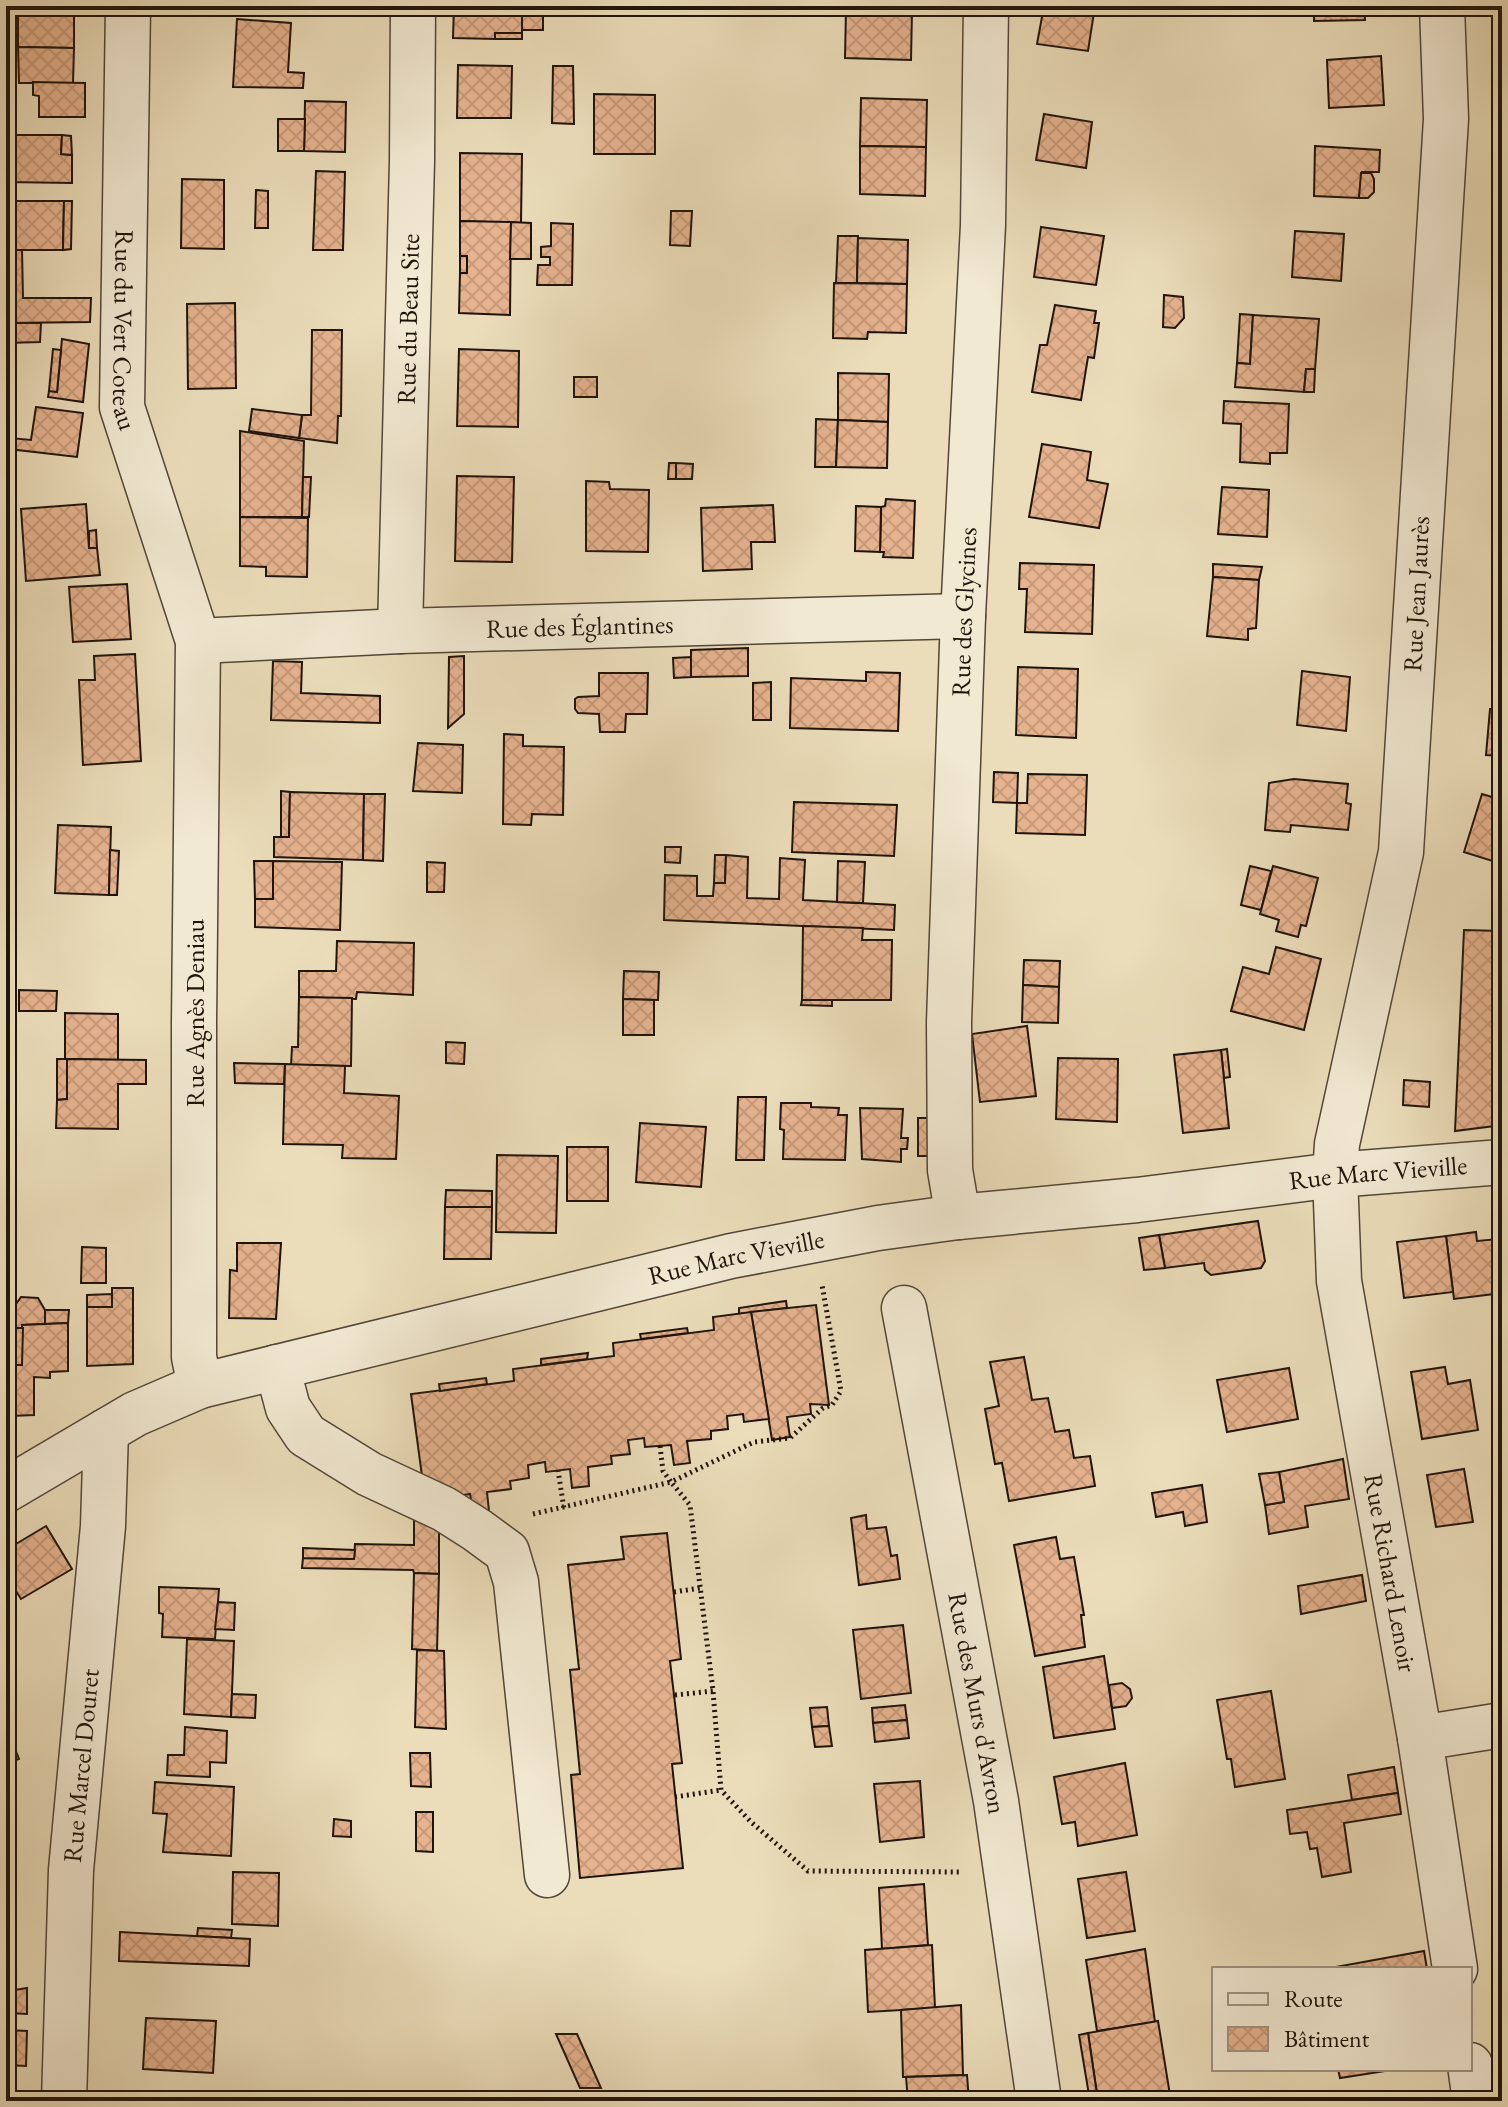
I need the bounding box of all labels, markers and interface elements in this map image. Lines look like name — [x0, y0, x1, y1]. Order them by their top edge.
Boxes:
street label: Rue du Vert Coteau — [105, 229, 145, 435]
street label: Rue du Beau Site — [389, 233, 427, 405]
street label: Rue Jean Jaurès — [1395, 515, 1437, 673]
street label: Rue des Glycines — [943, 526, 985, 697]
street label: Rue des Églantines — [485, 607, 674, 646]
street label: Rue Agnès Deniau — [178, 919, 212, 1107]
street label: Rue Marc Vieville — [1287, 1148, 1469, 1198]
street label: Rue Marc Vieville — [645, 1222, 827, 1293]
street label: Rue Richard Lenoir — [1356, 1471, 1425, 1675]
street label: Rue des Murs d'Avron — [940, 1589, 1015, 1817]
street label: Rue Marcel Douret — [55, 1667, 107, 1864]
legend — [1212, 1967, 1472, 2071]
text: Route — [1284, 1983, 1343, 2014]
text: Bâtiment — [1284, 2023, 1370, 2054]

